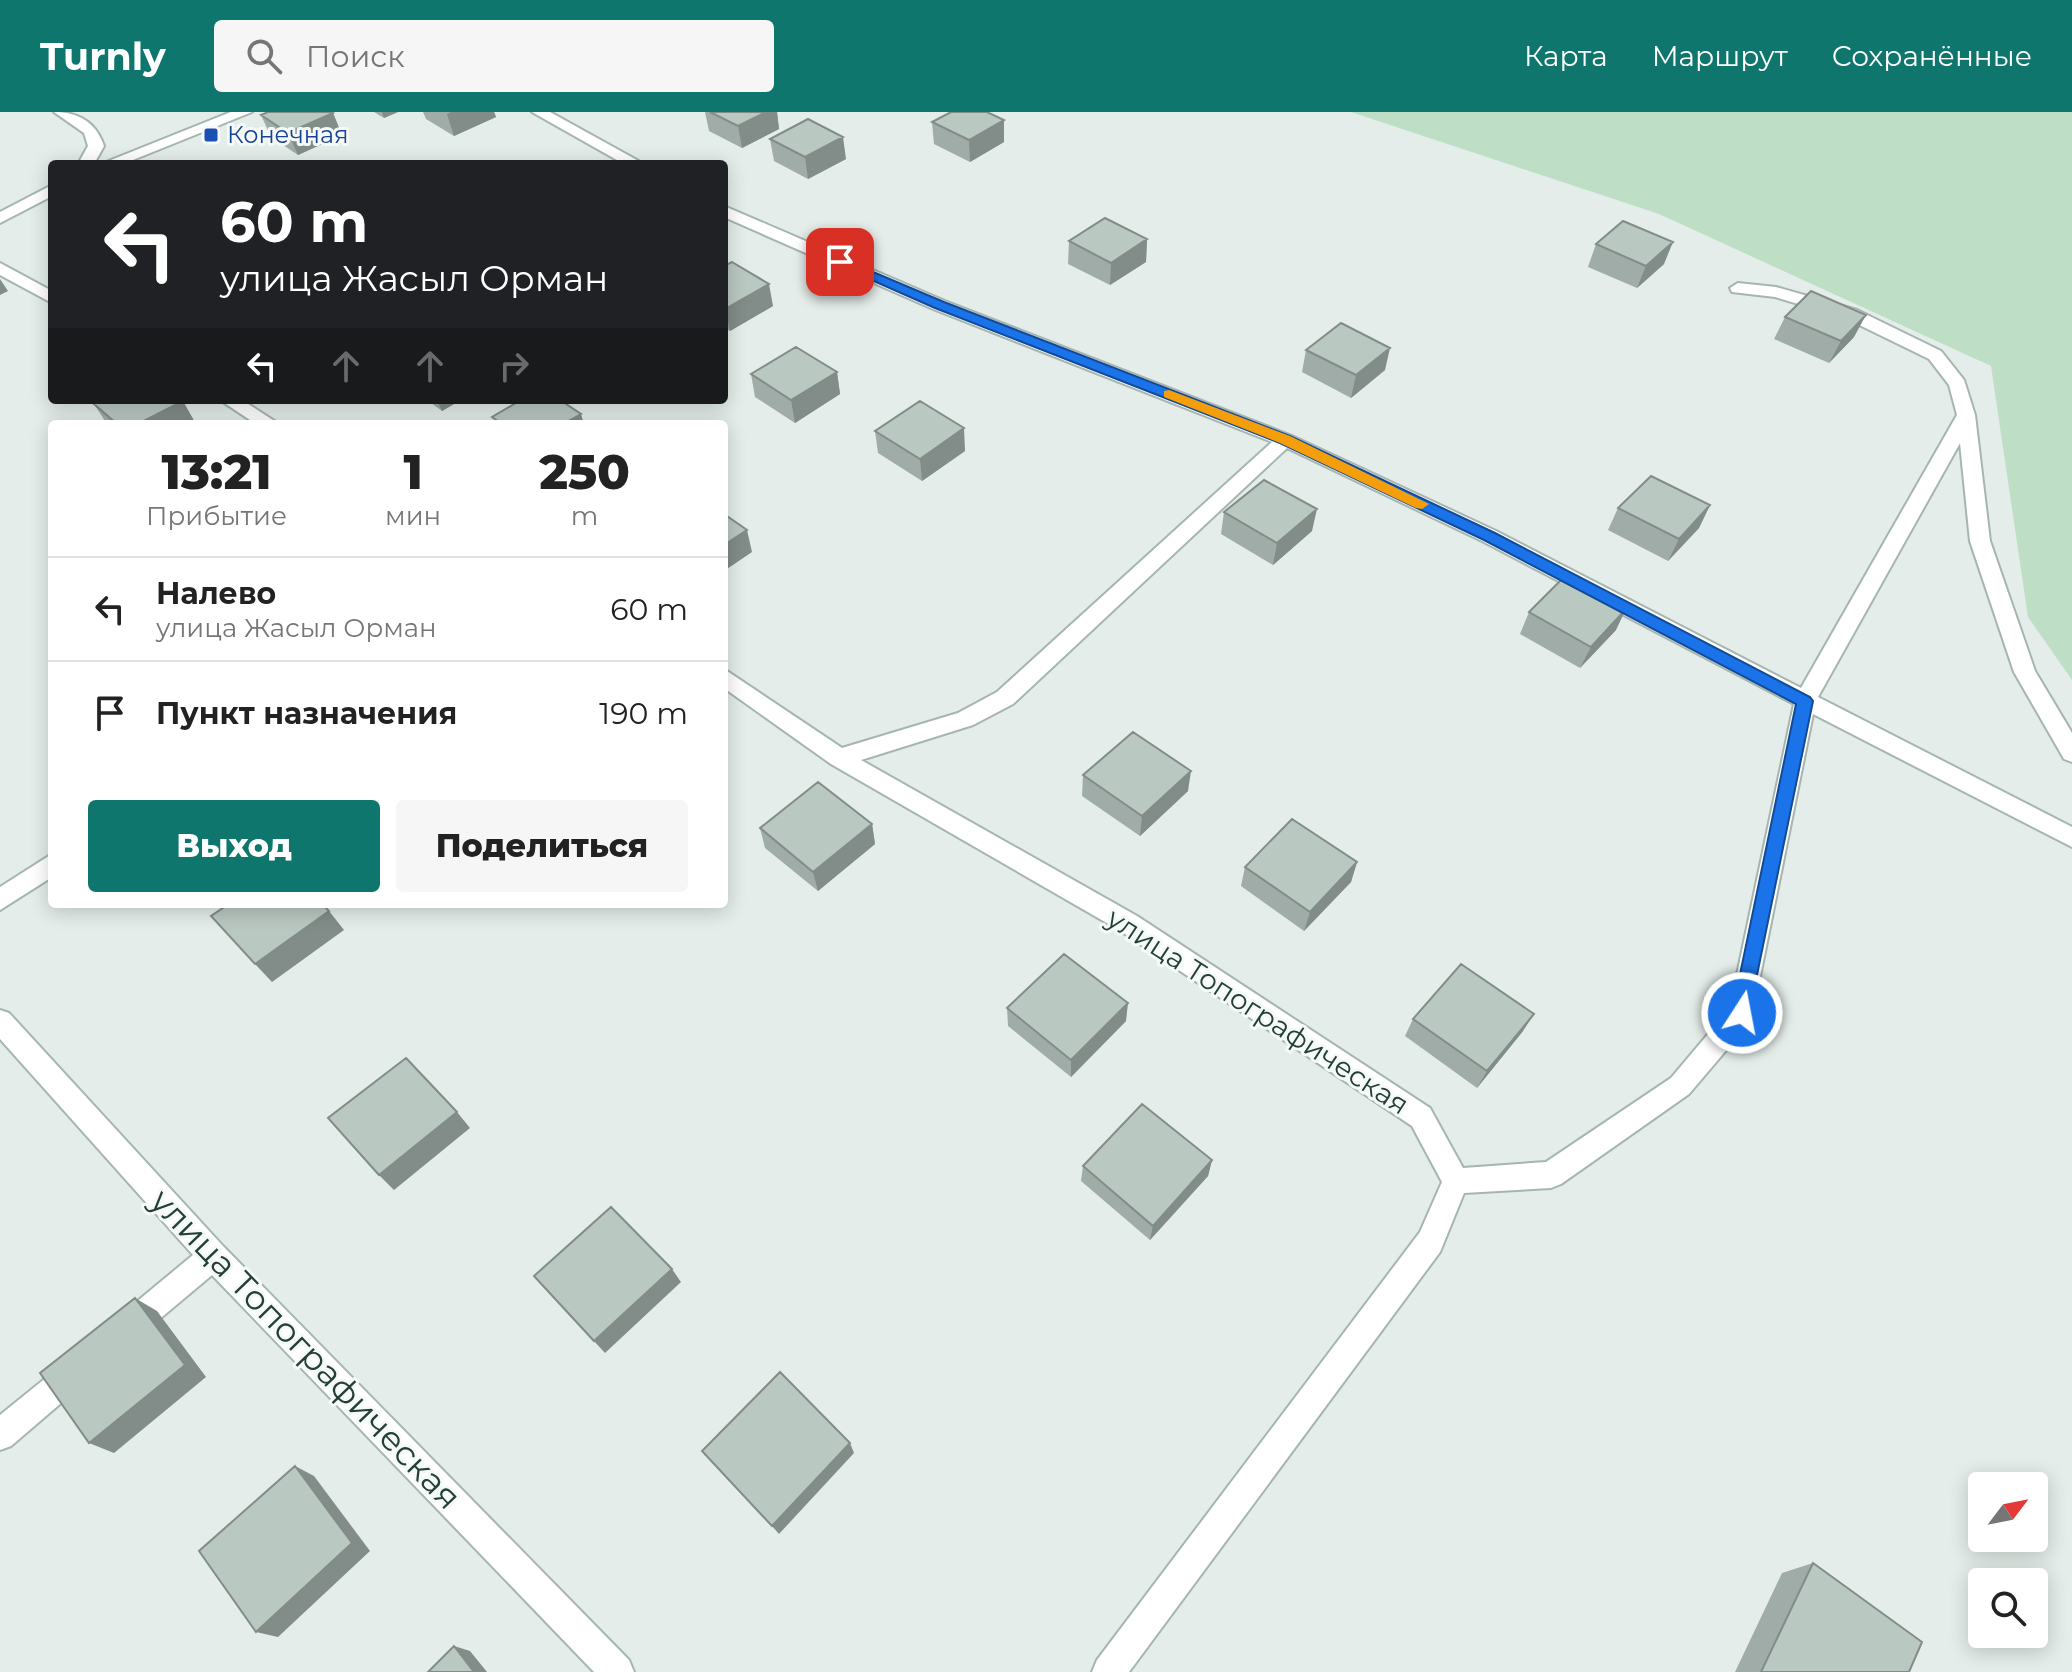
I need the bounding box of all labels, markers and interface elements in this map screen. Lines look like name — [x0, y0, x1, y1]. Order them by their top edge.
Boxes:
search box — [214, 20, 774, 92]
text: Turnly — [40, 33, 166, 80]
icon: search — [242, 34, 286, 78]
text: Поиск — [306, 38, 405, 75]
text: Карта — [1524, 39, 1608, 73]
text: Маршрут — [1652, 39, 1788, 73]
text: Сохранённые — [1832, 39, 2032, 73]
place label: Конечная — [227, 120, 349, 149]
marker: Конечная — [202, 126, 220, 144]
text: 60 m — [220, 188, 368, 256]
icon: left — [88, 192, 192, 296]
pin — [806, 228, 874, 296]
icon: arrive — [818, 240, 862, 284]
text: улица Жасыл Орман — [220, 256, 608, 300]
icon: left — [240, 344, 284, 388]
icon: ahead — [324, 344, 368, 388]
icon: ahead — [408, 344, 452, 388]
icon: right — [492, 344, 536, 388]
text: 13:21 — [161, 443, 272, 501]
text: 1 — [403, 443, 423, 501]
text: 250 — [539, 443, 630, 501]
text: Прибытие — [146, 500, 287, 532]
text: мин — [385, 500, 441, 532]
text: m — [571, 500, 598, 532]
text: Налево — [156, 575, 276, 612]
icon: left — [88, 587, 132, 631]
text: 60 m — [610, 591, 688, 628]
text: улица Жасыл Орман — [156, 612, 437, 644]
icon: arrive — [88, 691, 132, 735]
text: Пункт назначения — [156, 695, 457, 732]
text: 190 m — [599, 695, 688, 732]
button: Выход — [88, 800, 380, 892]
button: Поделиться — [396, 800, 688, 892]
street label: улица Топографическая — [1100, 900, 1415, 1121]
position arrow — [1700, 971, 1784, 1055]
street label: улица Топографическая — [141, 1179, 470, 1518]
north arrow — [1968, 1472, 2048, 1552]
map controls — [1968, 1472, 2048, 1648]
button: search — [1968, 1568, 2048, 1648]

